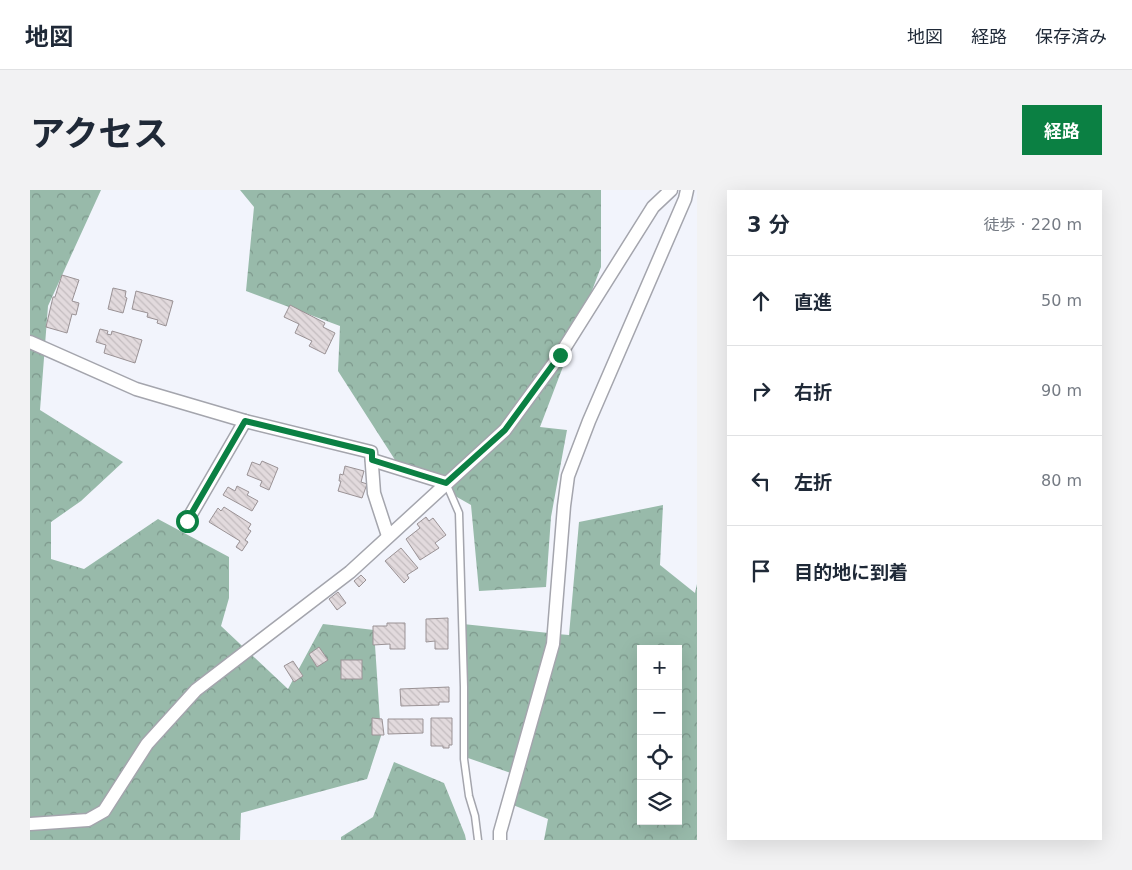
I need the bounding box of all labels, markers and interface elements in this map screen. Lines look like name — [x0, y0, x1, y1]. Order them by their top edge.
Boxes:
text: 地図 — [25, 23, 73, 51]
text: 地図 — [907, 26, 943, 47]
text: 経路 — [971, 26, 1007, 47]
text: 保存済み — [1035, 26, 1107, 47]
button: 経路 — [1022, 105, 1102, 155]
text: アクセス — [30, 114, 168, 154]
text: 3 分 — [747, 213, 790, 237]
text: 徒歩 · 220 m — [984, 215, 1082, 234]
icon: ahead — [747, 287, 775, 315]
text: 直進 — [794, 291, 832, 313]
text: 50 m — [1041, 291, 1082, 310]
route end — [549, 344, 572, 367]
icon: right — [747, 377, 775, 405]
text: 右折 — [794, 381, 832, 403]
text: 90 m — [1041, 381, 1082, 400]
icon: left — [747, 467, 775, 495]
text: 左折 — [794, 471, 832, 493]
text: 80 m — [1041, 471, 1082, 490]
route start — [176, 510, 199, 533]
icon: arrive — [747, 557, 775, 585]
text: 目的地に到着 — [794, 561, 908, 583]
map controls — [637, 645, 682, 825]
button: + — [637, 645, 682, 690]
button: − — [637, 690, 682, 735]
button: locate — [637, 735, 682, 780]
button: layers — [637, 780, 682, 825]

